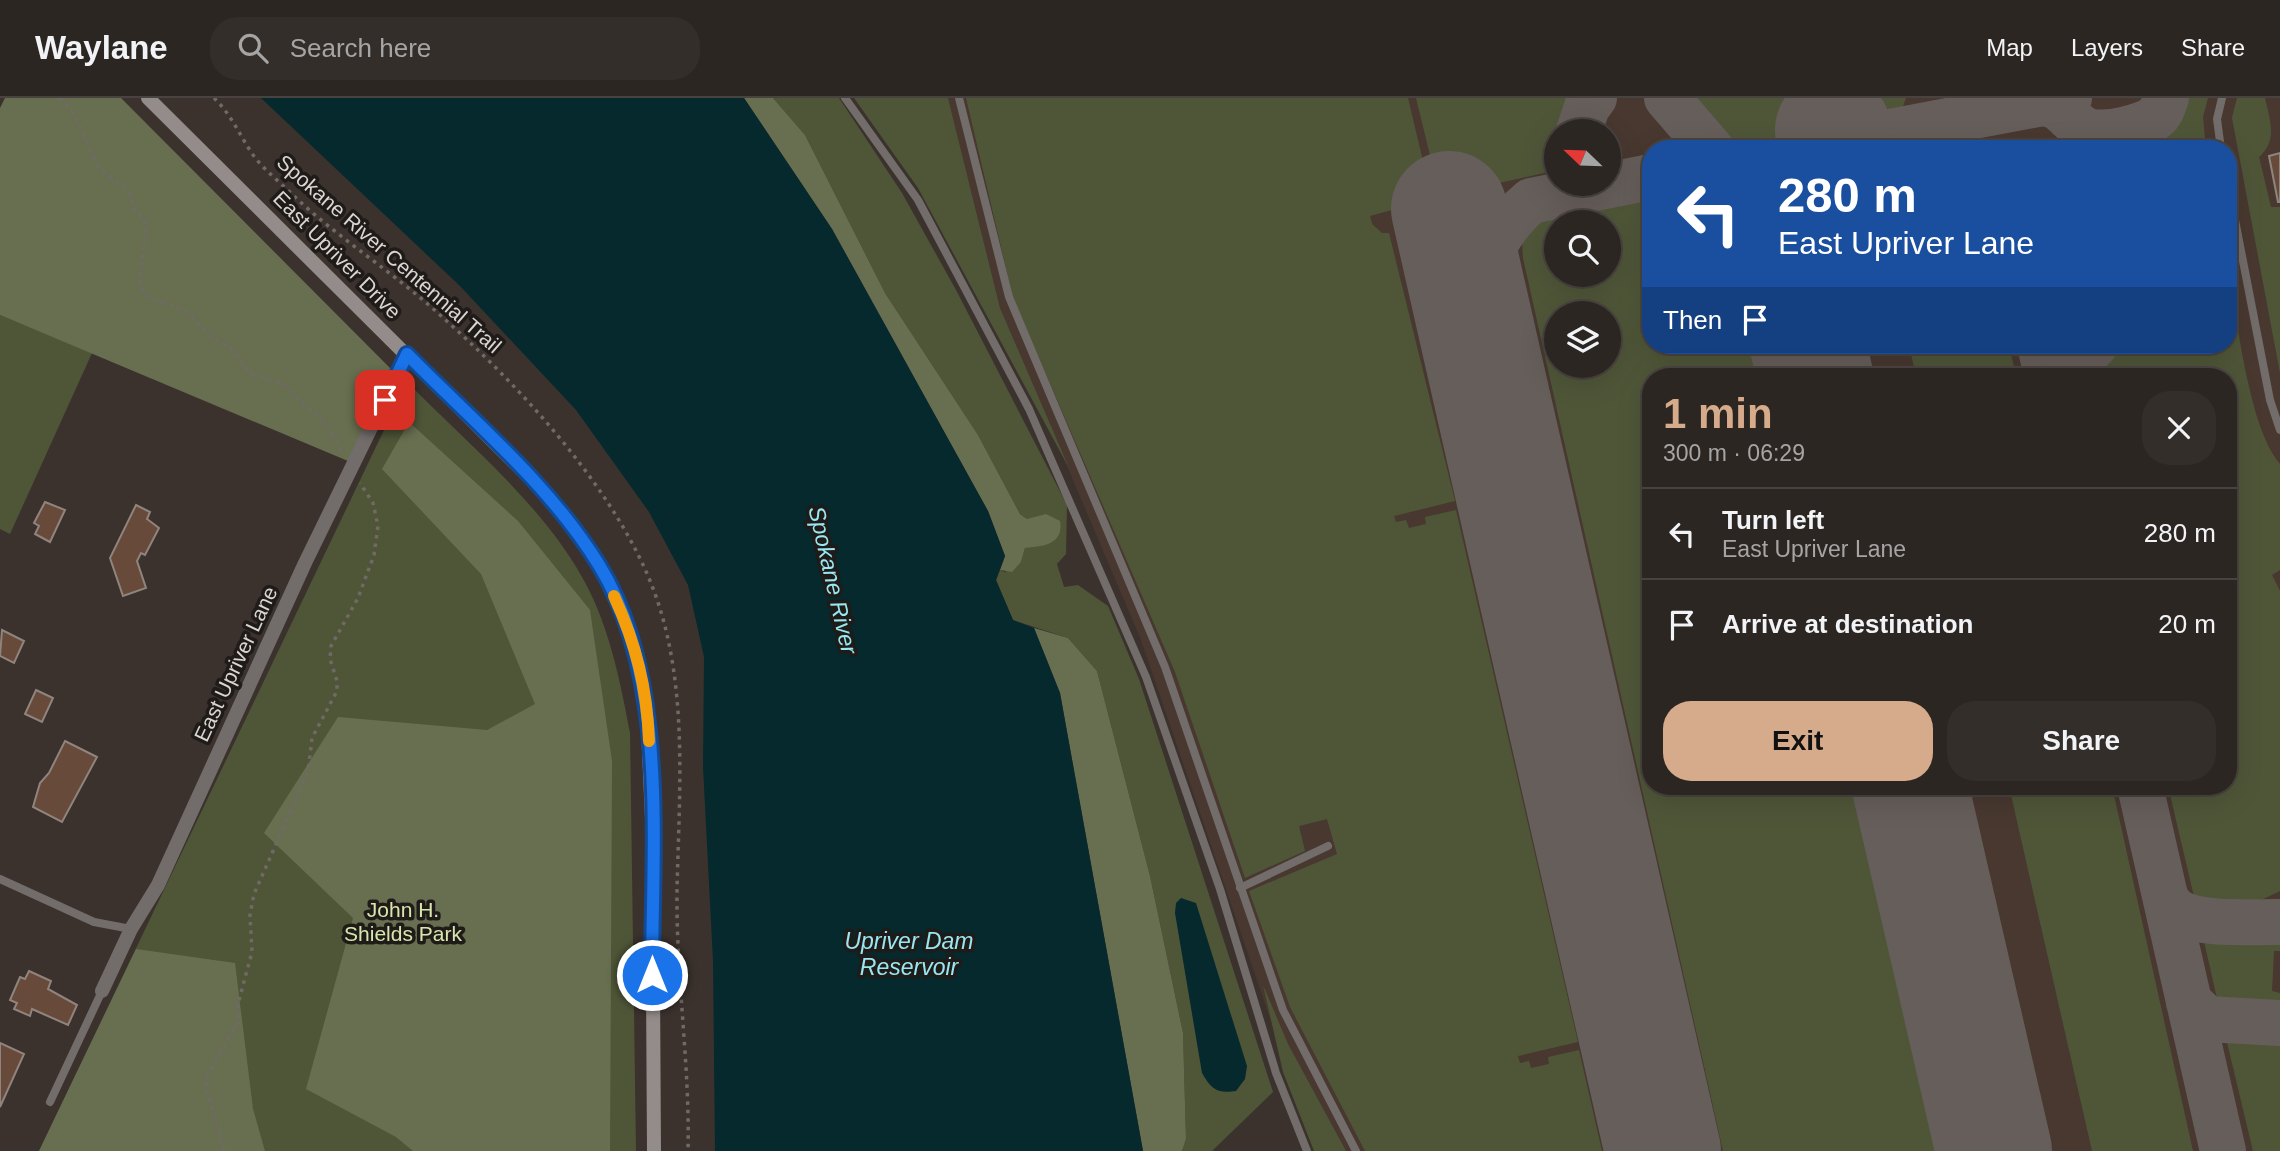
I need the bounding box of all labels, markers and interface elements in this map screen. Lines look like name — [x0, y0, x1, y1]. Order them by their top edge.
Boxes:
search box — [210, 17, 700, 80]
text: Waylane — [35, 29, 168, 66]
icon: search — [234, 29, 272, 67]
text: Search here — [290, 33, 431, 63]
text: Map — [1986, 34, 2033, 61]
text: Layers — [2071, 34, 2143, 61]
text: Share — [2181, 34, 2245, 61]
north arrow — [1544, 119, 1620, 196]
map controls — [1544, 119, 1621, 378]
street label: Spokane River Centennial Trail — [273, 150, 506, 357]
icon: left — [1663, 168, 1754, 259]
text: 280 m — [1778, 168, 1917, 222]
street label: East Upriver Drive — [269, 186, 406, 323]
button: search — [1544, 210, 1621, 287]
text: East Upriver Lane — [1778, 225, 2034, 261]
button: layers — [1544, 301, 1621, 378]
icon: arrive — [1736, 301, 1774, 339]
text: Then — [1663, 305, 1722, 335]
pin — [355, 370, 415, 430]
icon: arrive — [366, 381, 404, 419]
text: 1 min — [1663, 390, 1773, 437]
button: close — [2142, 391, 2216, 465]
text: 300 m · 06:29 — [1663, 440, 1805, 466]
water label: Spokane River — [803, 504, 863, 658]
text: Turn left — [1722, 505, 1824, 535]
icon: left — [1663, 515, 1701, 553]
text: 280 m — [2144, 518, 2216, 548]
text: East Upriver Lane — [1722, 536, 1906, 562]
street label: East Upriver Lane — [190, 583, 281, 745]
icon: arrive — [1663, 606, 1701, 644]
text: Arrive at destination — [1722, 609, 1973, 639]
text: 20 m — [2158, 609, 2216, 639]
button: Exit — [1663, 701, 1933, 781]
button: Share — [1947, 701, 2216, 781]
park label: John H. Shields Park — [344, 898, 462, 945]
water label: Upriver Dam Reservoir — [844, 928, 974, 980]
position arrow — [615, 938, 689, 1012]

